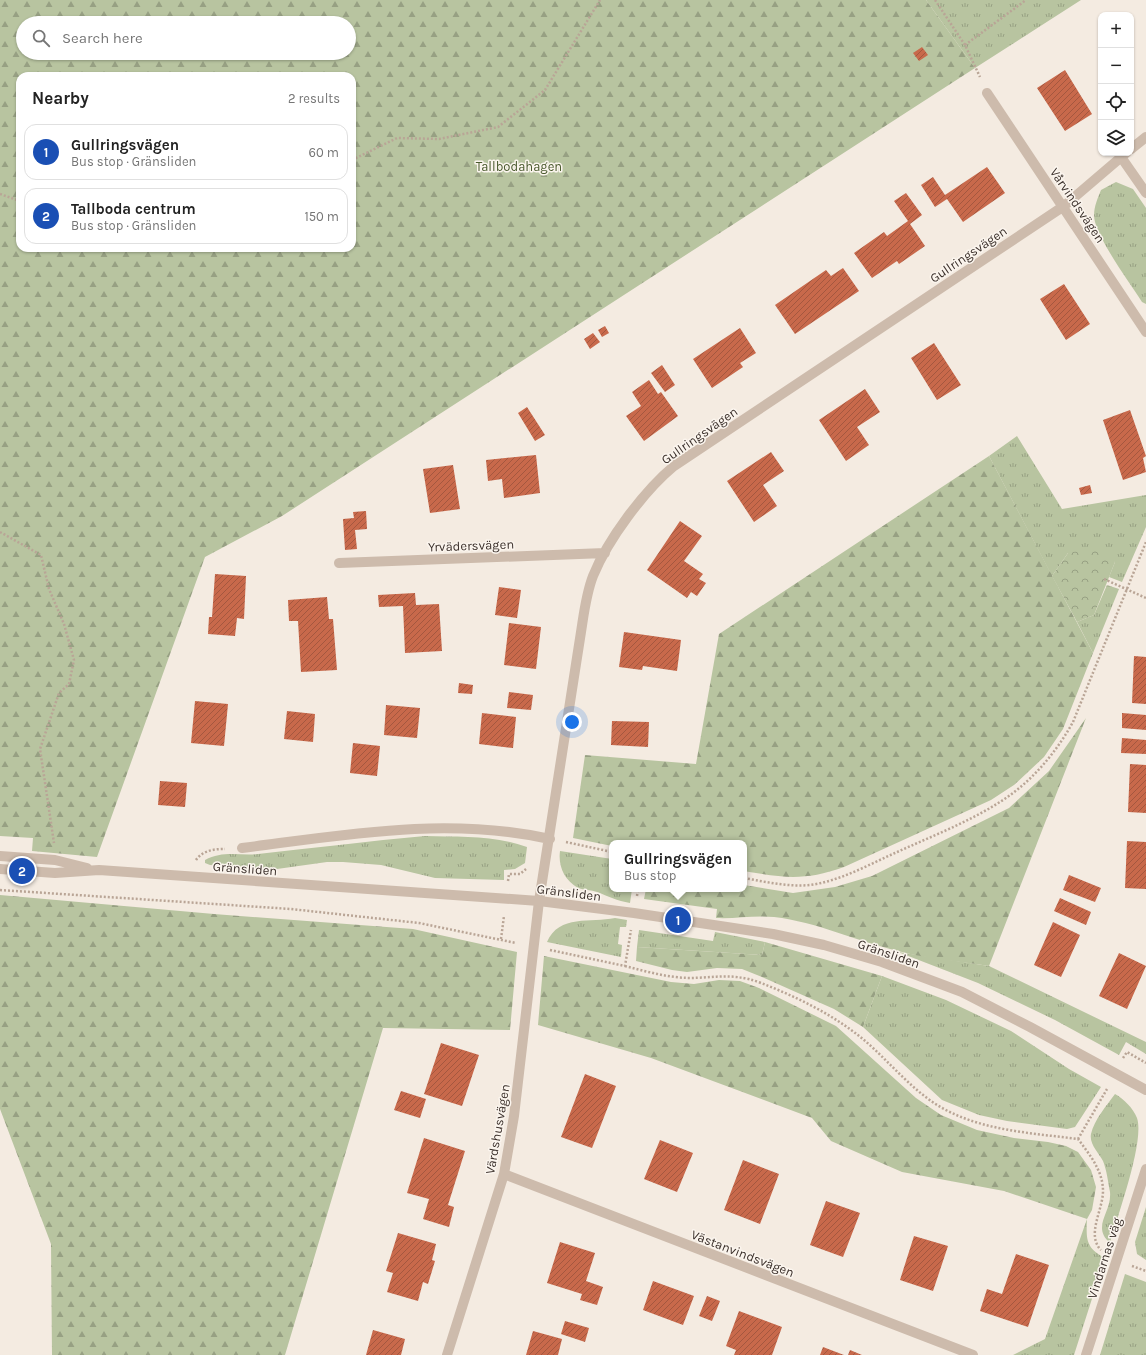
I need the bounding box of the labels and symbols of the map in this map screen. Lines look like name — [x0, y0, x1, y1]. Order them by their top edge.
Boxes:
park label: Tallbodahagen — [476, 159, 562, 174]
street label: Vårvindsvägen — [1047, 165, 1108, 246]
street label: Gullringsvägen — [927, 223, 1010, 286]
street label: Gullringsvägen — [658, 404, 740, 467]
street label: Yrvädersvägen — [428, 537, 514, 554]
your location — [562, 712, 582, 732]
pin: 2 — [9, 856, 35, 886]
street label: Gränsliden — [212, 859, 278, 878]
street label: Gränsliden — [536, 881, 602, 904]
pin: 1 — [665, 905, 691, 935]
street label: Gränsliden — [856, 936, 922, 971]
street label: Värdshusvägen — [482, 1083, 513, 1175]
street label: Vindarnas väg — [1084, 1215, 1125, 1301]
street label: Västanvindsvägen — [689, 1227, 796, 1280]

